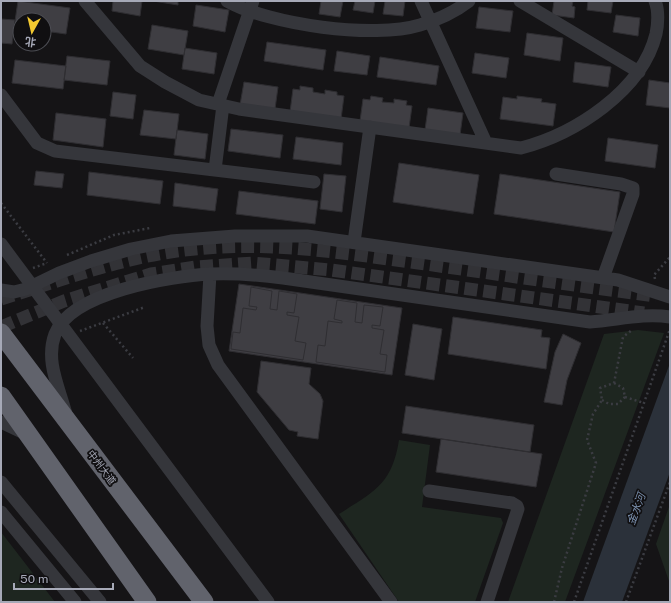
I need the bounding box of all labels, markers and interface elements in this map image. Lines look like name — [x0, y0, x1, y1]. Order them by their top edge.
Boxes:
north arrow — [12, 12, 52, 52]
text: 北 — [24, 35, 37, 49]
street label: 中州大道 — [85, 447, 119, 487]
water label: 金水河 — [625, 490, 648, 527]
scale bar — [14, 565, 113, 591]
text: 50 m — [20, 572, 48, 586]

